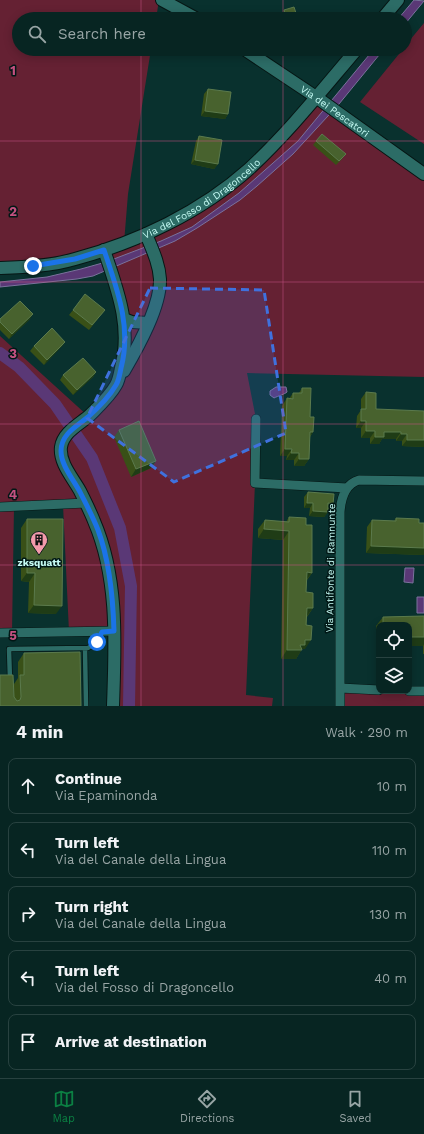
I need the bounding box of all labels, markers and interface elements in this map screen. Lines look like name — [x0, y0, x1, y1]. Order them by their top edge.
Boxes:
search box — [12, 12, 412, 56]
icon: search — [26, 23, 48, 45]
text: Search here — [58, 25, 146, 43]
text: 1 — [10, 63, 16, 78]
street label: Via dei Pescatori — [298, 83, 371, 139]
street label: Via del Fosso di Dragoncello — [141, 157, 262, 241]
text: 2 — [9, 204, 17, 219]
route end — [24, 257, 42, 275]
text: 3 — [9, 346, 17, 361]
text: 4 — [9, 487, 18, 502]
street label: Via Antifonte di Ramnunte — [324, 503, 337, 633]
building icon: zksquatt — [29, 530, 49, 555]
place label: zksquatt — [17, 557, 61, 568]
map controls — [376, 622, 412, 694]
button: locate — [376, 622, 412, 658]
text: 5 — [9, 628, 17, 643]
route start — [88, 633, 106, 651]
button: layers — [376, 658, 412, 694]
text: 4 min — [16, 722, 63, 742]
text: Walk · 290 m — [325, 725, 408, 740]
text: Continue — [55, 770, 122, 788]
icon: ahead — [17, 775, 39, 797]
text: 10 m — [377, 779, 407, 794]
text: Via Epaminonda — [55, 788, 157, 803]
text: Turn left — [55, 834, 119, 852]
icon: left — [17, 839, 39, 861]
text: 110 m — [372, 843, 407, 858]
text: Via del Canale della Lingua — [55, 852, 226, 867]
text: Turn right — [55, 898, 128, 916]
icon: right — [17, 903, 39, 925]
text: 130 m — [369, 907, 407, 922]
text: Via del Canale della Lingua — [55, 916, 226, 931]
text: Turn left — [55, 962, 119, 980]
icon: left — [17, 967, 39, 989]
text: 40 m — [374, 971, 407, 986]
text: Via del Fosso di Dragoncello — [55, 980, 234, 995]
icon: arrive — [17, 1031, 39, 1053]
text: Arrive at destination — [55, 1033, 207, 1051]
tab: Map — [53, 1088, 75, 1125]
tab: Directions — [180, 1088, 234, 1125]
tab: Saved — [339, 1088, 371, 1125]

